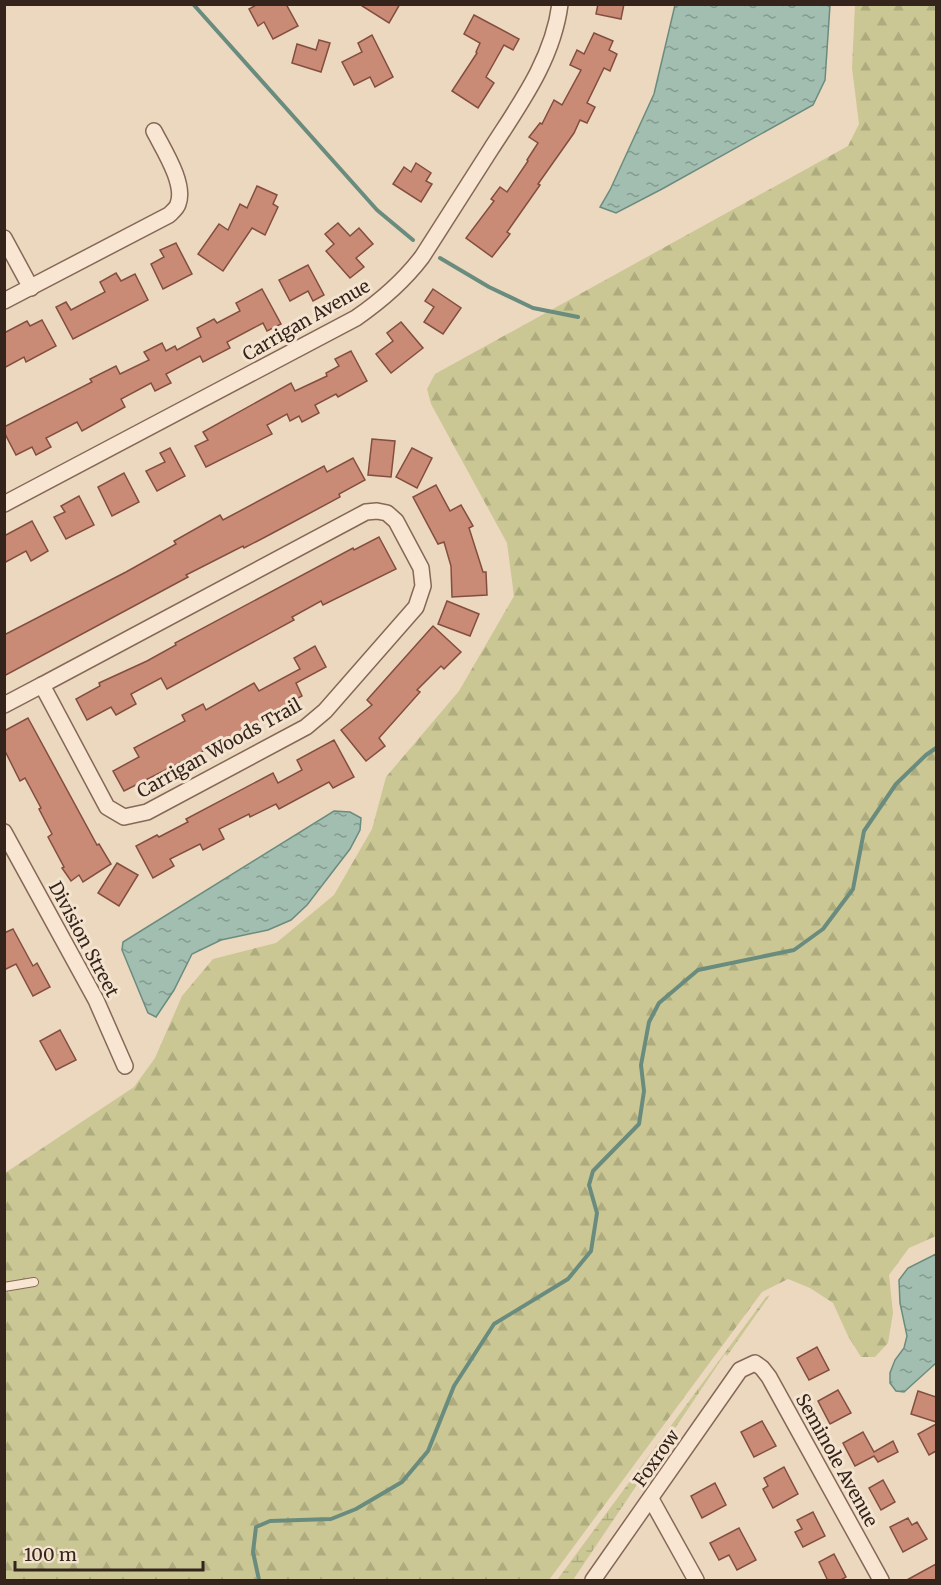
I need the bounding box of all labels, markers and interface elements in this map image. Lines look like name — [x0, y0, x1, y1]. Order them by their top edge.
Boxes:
street label: Carrigan Avenue — [238, 274, 374, 366]
street label: Carrigan Woods Trail — [133, 693, 306, 803]
street label: Division Street — [44, 877, 124, 1001]
street label: Seminole Avenue — [791, 1389, 883, 1531]
street label: Foxrow — [628, 1424, 684, 1491]
scale bar — [15, 1534, 202, 1572]
text: 100 m — [24, 1543, 77, 1566]

